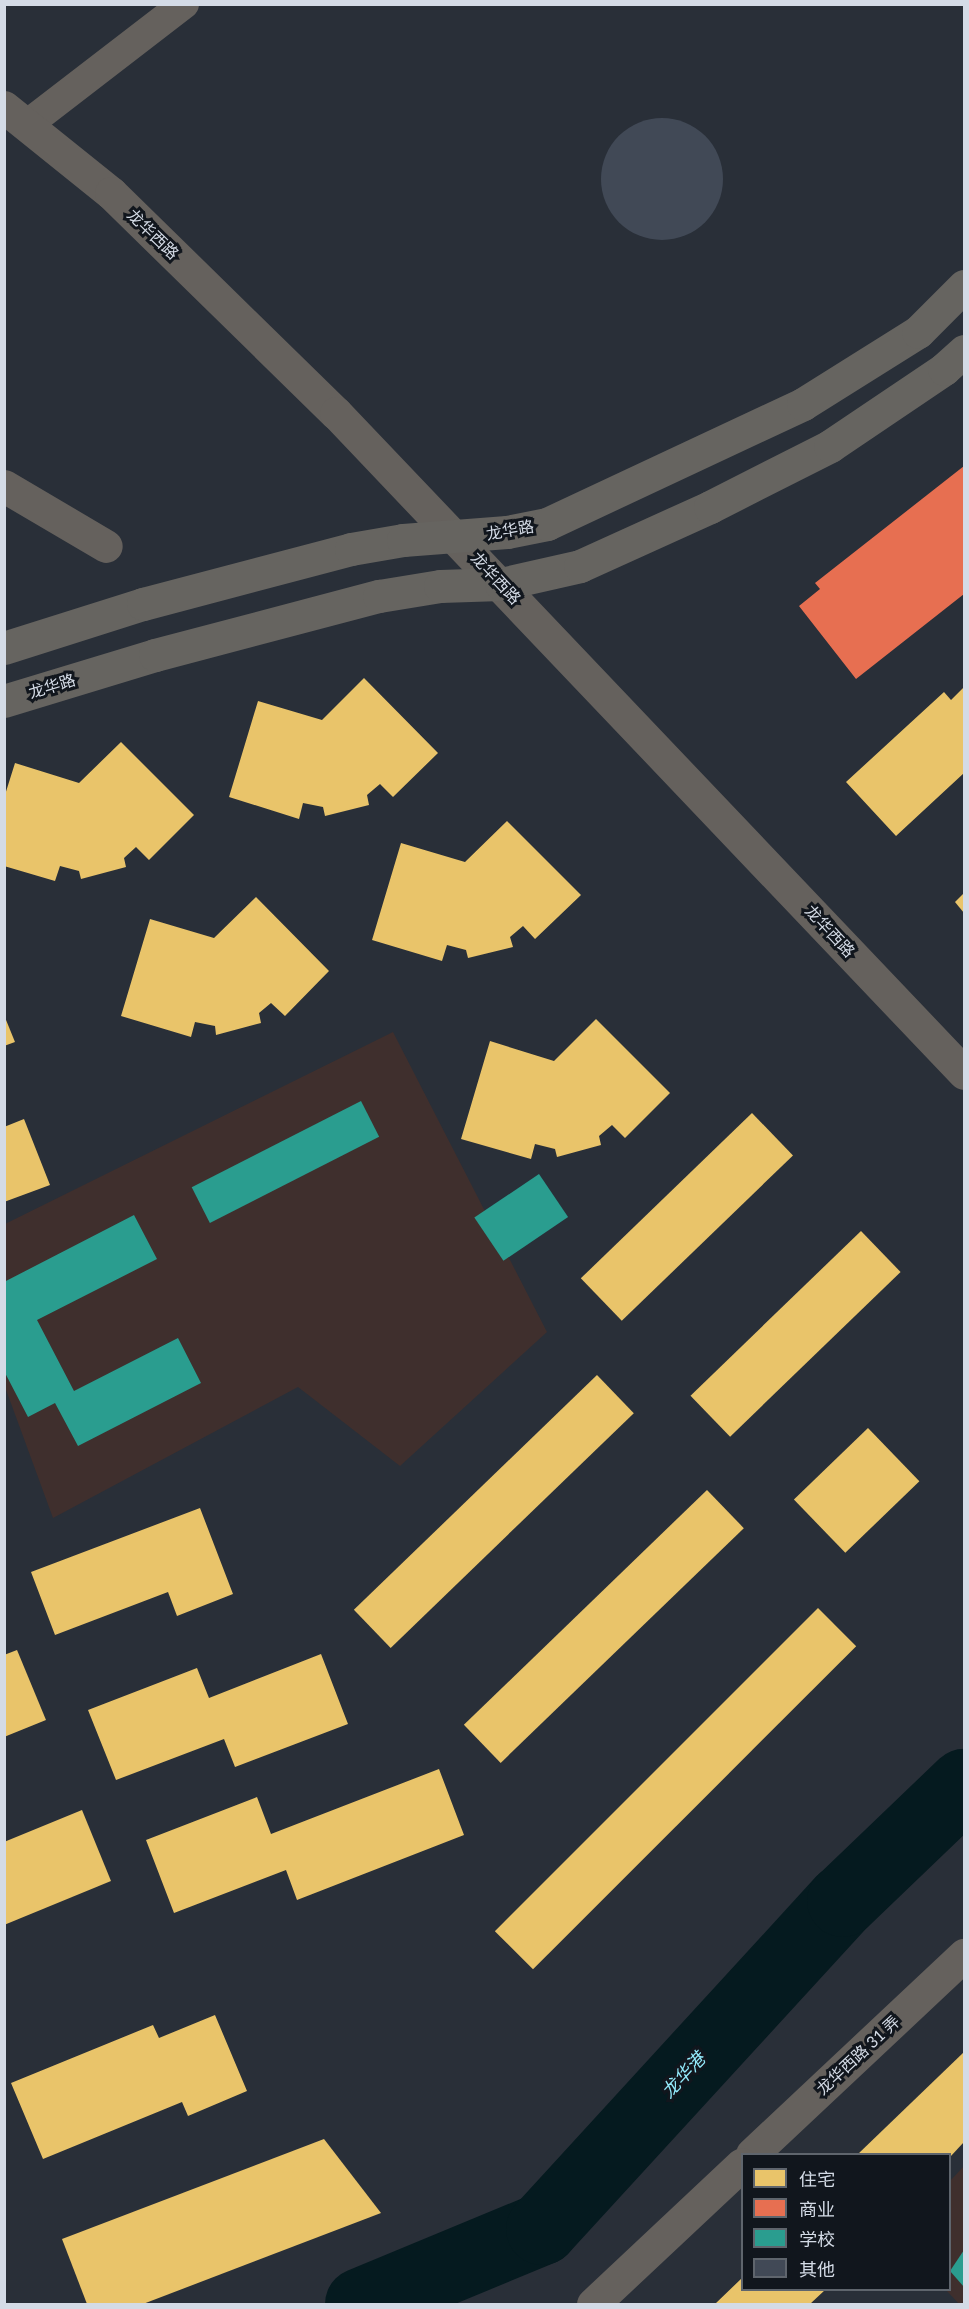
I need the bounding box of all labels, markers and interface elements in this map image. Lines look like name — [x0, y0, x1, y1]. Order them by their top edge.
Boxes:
street label: 龙华西路 — [123, 205, 183, 263]
street label: 龙华路 — [485, 516, 535, 544]
street label: 龙华西路 — [467, 548, 525, 608]
street label: 龙华路 — [26, 670, 78, 702]
street label: 龙华西路 — [801, 901, 859, 961]
street label: 龙华西路 31 弄 — [812, 2012, 904, 2098]
water label: 龙华港 — [657, 2048, 709, 2102]
legend — [741, 2153, 951, 2291]
text: 住宅 — [799, 2168, 835, 2190]
text: 商业 — [799, 2198, 835, 2220]
text: 学校 — [799, 2228, 835, 2250]
text: 其他 — [799, 2258, 835, 2280]

